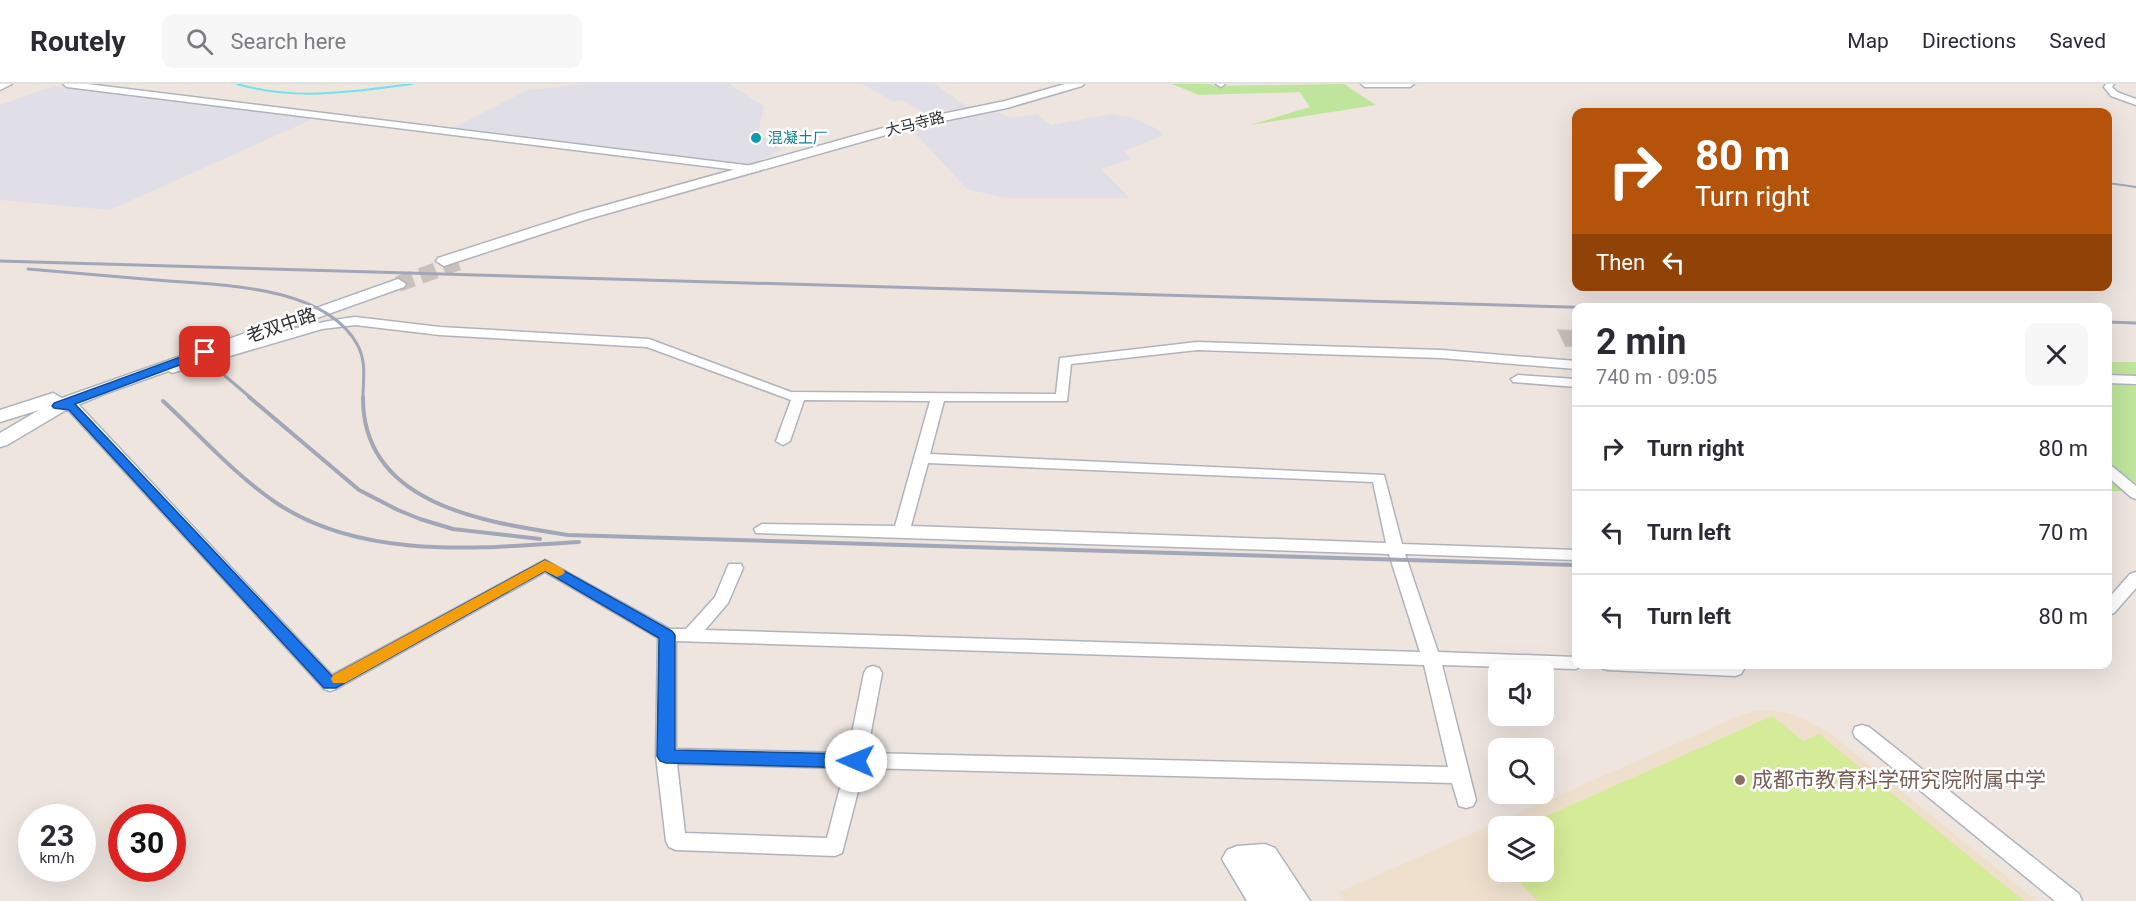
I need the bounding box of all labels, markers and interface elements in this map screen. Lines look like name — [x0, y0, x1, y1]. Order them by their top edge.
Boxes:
search box — [162, 14, 582, 68]
text: Routely — [30, 25, 126, 58]
icon: search — [183, 25, 216, 58]
text: Search here — [231, 29, 346, 54]
text: Map — [1847, 29, 1889, 53]
text: Directions — [1922, 29, 2016, 53]
text: Saved — [2049, 29, 2106, 53]
street label: 大马寺路 — [884, 108, 946, 140]
place label: 混凝土厂 — [768, 129, 828, 147]
marker: 混凝土厂 — [749, 131, 763, 145]
text: 80 m — [1695, 131, 1790, 180]
icon: right — [1596, 132, 1674, 210]
text: Turn right — [1695, 181, 1810, 213]
icon: left — [1657, 246, 1690, 279]
text: Then — [1596, 250, 1645, 275]
street label: 老双中路 — [244, 303, 318, 347]
text: 2 min — [1596, 321, 1687, 363]
button: close — [2025, 323, 2088, 386]
pin — [179, 326, 230, 377]
icon: arrive — [188, 335, 221, 368]
text: 740 m · 09:05 — [1596, 365, 1717, 389]
icon: right — [1596, 432, 1629, 465]
text: Turn right — [1647, 436, 1744, 461]
text: 80 m — [2039, 436, 2088, 461]
icon: left — [1596, 516, 1629, 549]
text: Turn left — [1647, 520, 1731, 545]
text: 70 m — [2039, 520, 2088, 545]
icon: left — [1596, 600, 1629, 633]
text: Turn left — [1647, 604, 1731, 629]
text: 80 m — [2039, 604, 2088, 629]
map controls — [1488, 660, 1554, 882]
button: sound — [1488, 660, 1554, 726]
position arrow — [824, 729, 888, 793]
button: search — [1488, 738, 1554, 804]
place label: 成都市教育科学研究院附属中学 — [1752, 768, 2046, 792]
marker: 成都市教育科学研究院附属中学 — [1733, 773, 1747, 787]
speed limit sign: 30 — [108, 804, 186, 882]
button: layers — [1488, 816, 1554, 882]
text: 23 — [40, 818, 74, 853]
text: km/h — [39, 849, 75, 867]

